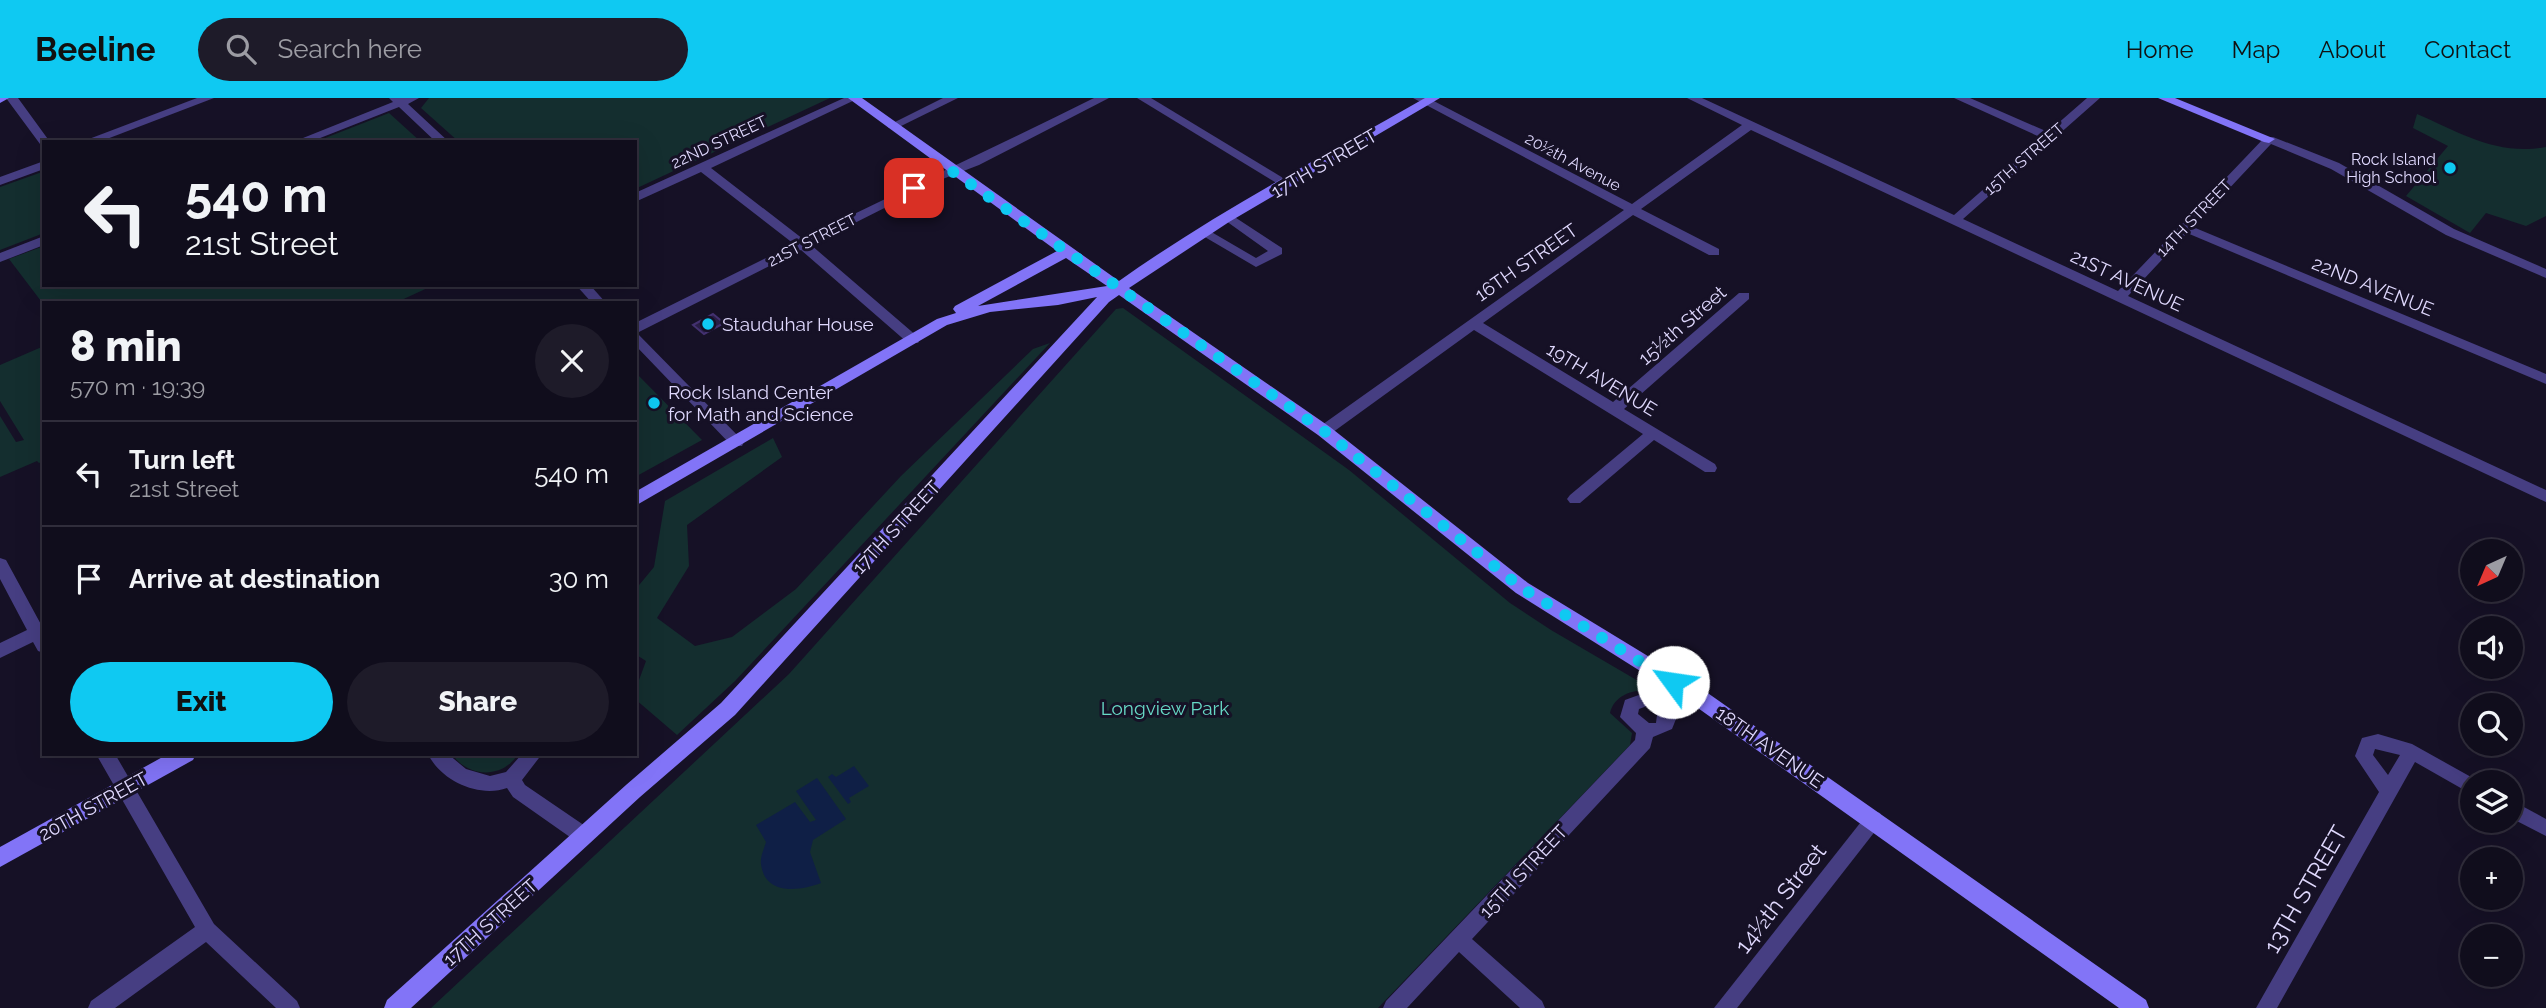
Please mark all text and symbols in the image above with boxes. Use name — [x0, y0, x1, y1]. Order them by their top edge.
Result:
search box — [198, 18, 688, 81]
text: Beeline — [35, 30, 156, 69]
icon: search — [222, 30, 260, 68]
text: Search here — [278, 34, 422, 64]
text: Home — [2126, 35, 2194, 64]
text: Map — [2232, 35, 2280, 64]
text: About — [2318, 35, 2386, 64]
text: Contact — [2424, 35, 2511, 64]
street label: 22ND STREET — [668, 111, 770, 173]
street label: 15TH STREET — [1980, 119, 2068, 199]
street label: 17TH STREET — [1267, 124, 1381, 202]
street label: 20½th Avenue — [1522, 129, 1624, 195]
place label: Rock Island High School — [2346, 150, 2437, 187]
pin — [884, 158, 944, 218]
marker: Rock Island High School — [2442, 160, 2458, 176]
text: 540 m — [185, 166, 328, 223]
icon: left — [70, 168, 161, 259]
icon: arrive — [895, 169, 933, 207]
street label: 14TH STREET — [2153, 175, 2236, 260]
street label: 21ST STREET — [764, 209, 860, 271]
street label: 16TH STREET — [1470, 218, 1582, 305]
text: 21st Street — [185, 225, 338, 262]
street label: 21ST AVENUE — [2067, 244, 2187, 316]
street label: 22ND AVENUE — [2309, 252, 2437, 320]
street label: 15½th Street — [1634, 281, 1731, 369]
place label: Stauduhar House — [722, 313, 874, 335]
marker: Stauduhar House — [700, 316, 716, 332]
text: 8 min — [70, 322, 182, 371]
button: close — [535, 324, 609, 398]
street label: 19TH AVENUE — [1543, 338, 1661, 420]
text: 570 m · 19:39 — [70, 373, 205, 400]
place label: Rock Island Center for Math and Science — [668, 381, 853, 425]
marker: Rock Island Center for Math and Science — [646, 395, 662, 411]
text: Turn left — [129, 445, 235, 475]
icon: left — [70, 455, 108, 493]
text: 540 m — [534, 459, 609, 489]
text: 21st Street — [129, 475, 239, 502]
street label: 17TH STREET — [847, 476, 945, 578]
north arrow — [2460, 539, 2524, 602]
map controls — [2460, 539, 2523, 987]
icon: arrive — [70, 560, 108, 598]
text: Arrive at destination — [129, 564, 380, 594]
text: 30 m — [549, 564, 609, 594]
button: sound — [2460, 616, 2523, 679]
position arrow — [1636, 645, 1710, 719]
button: Exit — [70, 662, 333, 742]
button: Share — [347, 662, 609, 742]
button: search — [2460, 693, 2523, 756]
park label: Longview Park — [1101, 697, 1229, 719]
street label: 18TH AVENUE — [1712, 702, 1828, 792]
street label: 20TH STREET — [35, 767, 152, 845]
button: layers — [2460, 770, 2523, 833]
street label: 15TH STREET — [1475, 820, 1572, 922]
street label: 13TH STREET — [2258, 821, 2352, 957]
street label: 14½th Street — [1729, 838, 1831, 958]
button: + — [2460, 847, 2523, 910]
street label: 17TH STREET — [439, 874, 542, 970]
button: − — [2460, 924, 2523, 987]

